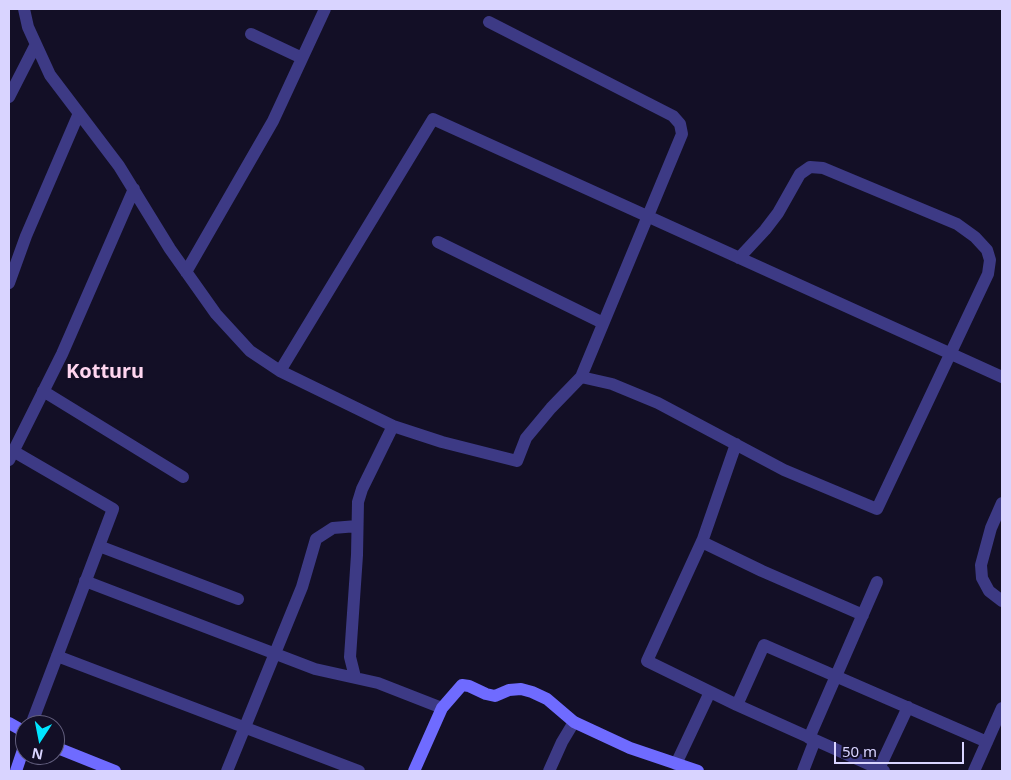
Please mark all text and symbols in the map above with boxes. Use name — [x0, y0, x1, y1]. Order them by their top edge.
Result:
district label: Kotturu — [66, 360, 144, 384]
north arrow — [15, 715, 65, 765]
scale bar — [836, 732, 966, 764]
text: 50 m — [842, 741, 877, 761]
text: N — [30, 744, 45, 765]

